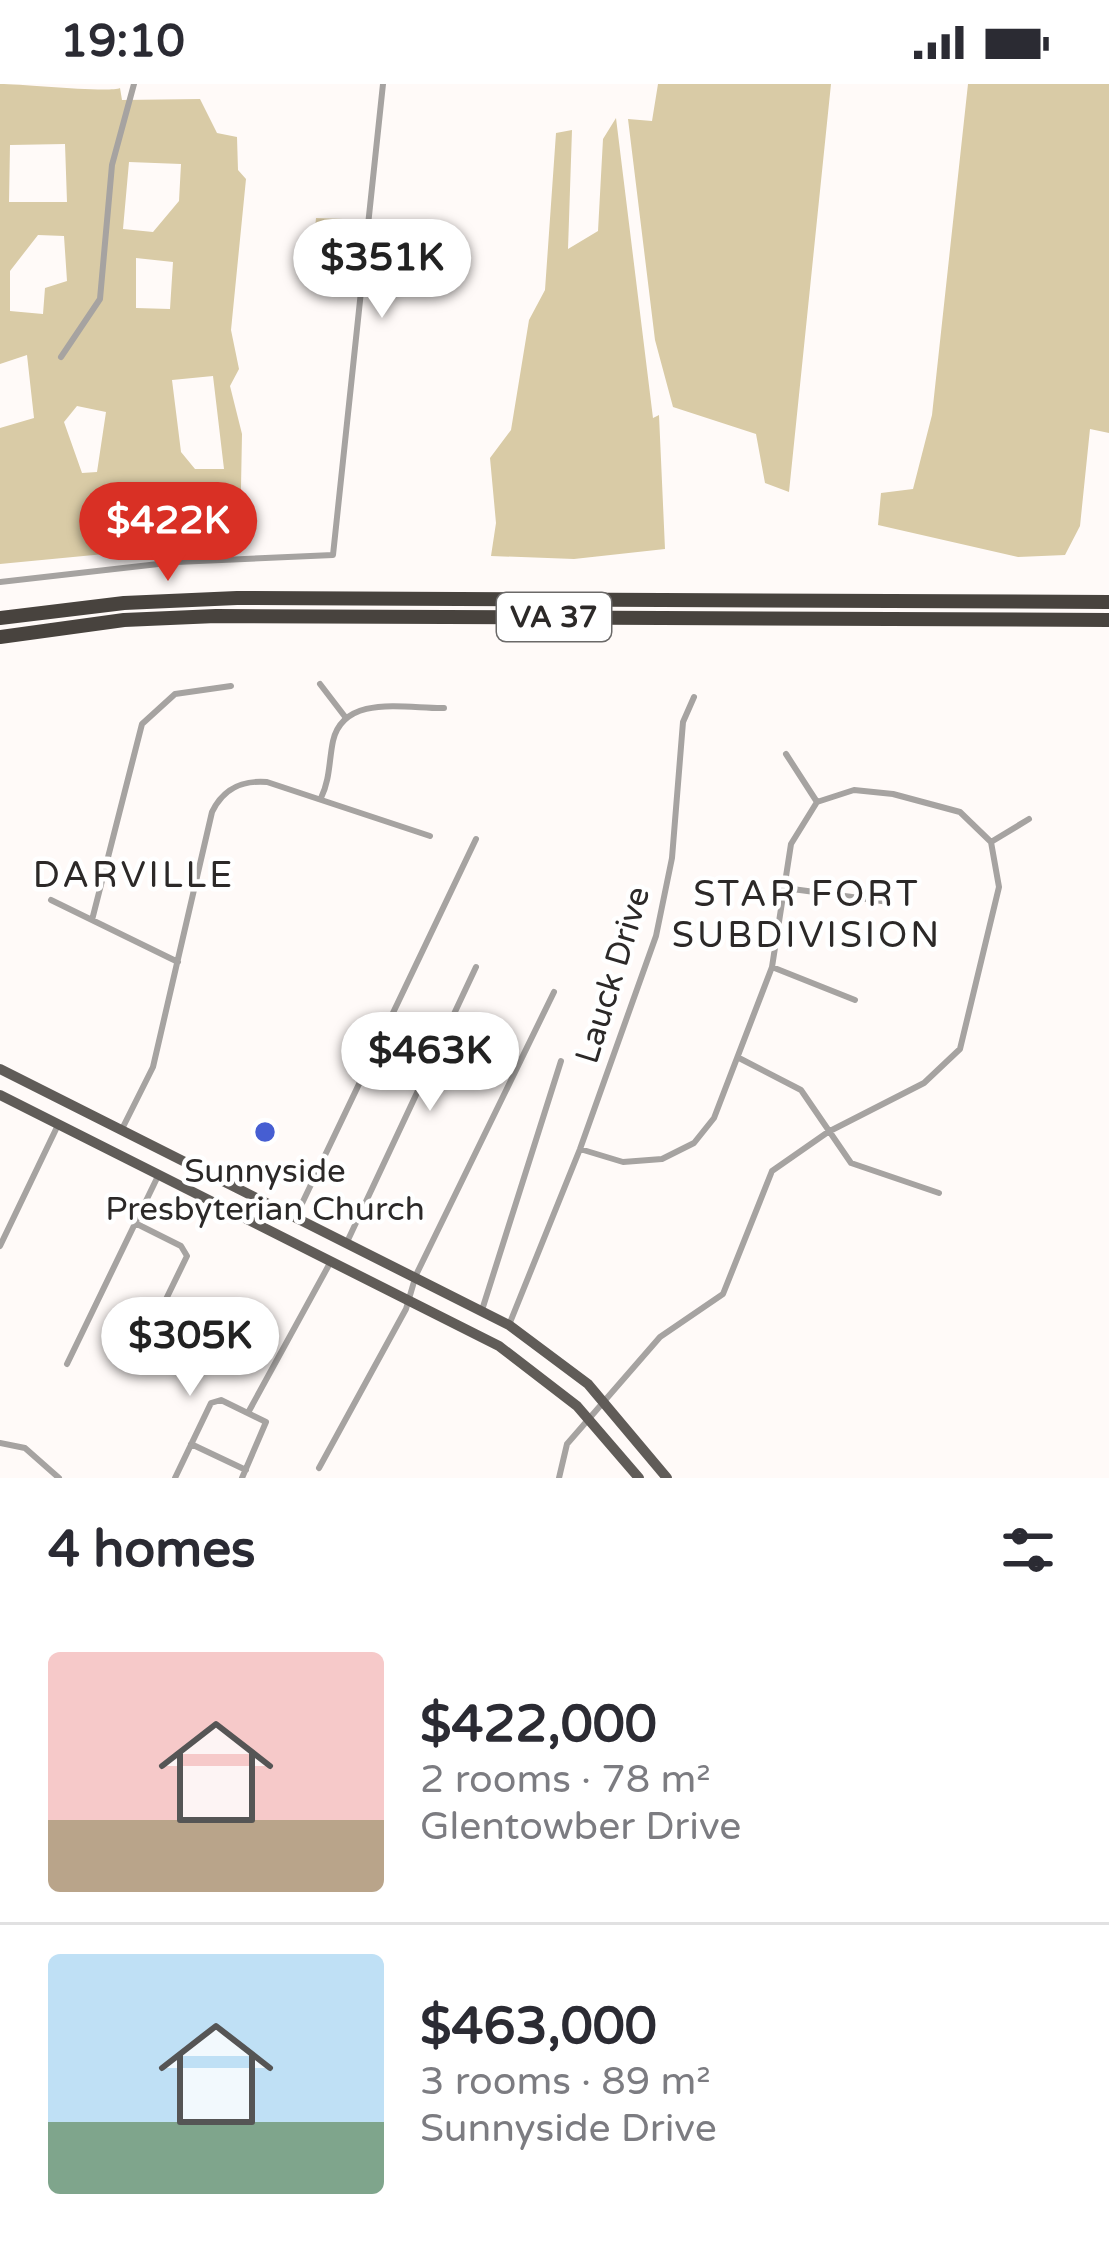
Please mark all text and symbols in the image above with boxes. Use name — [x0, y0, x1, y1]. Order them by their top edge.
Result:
text: 19:10 — [60, 15, 185, 69]
pin: $351K — [298, 219, 466, 321]
text: $351K — [320, 234, 444, 281]
pin: $422K — [84, 482, 252, 584]
text: $422K — [106, 497, 230, 544]
road number: VA 37 — [497, 593, 611, 641]
district label: DARVILLE — [33, 854, 235, 897]
district label: STAR FORT SUBDIVISION — [672, 873, 942, 957]
street label: Lauck Drive — [568, 882, 658, 1068]
pin: $463K — [346, 1012, 514, 1114]
text: $463K — [368, 1027, 492, 1074]
marker: Sunnyside Presbyterian Church — [252, 1119, 278, 1145]
place label: Sunnyside Presbyterian Church — [105, 1152, 425, 1229]
pin: $305K — [106, 1297, 274, 1399]
text: $305K — [128, 1312, 252, 1359]
icon: filters — [995, 1517, 1061, 1583]
text: 4 homes — [48, 1519, 256, 1581]
text: $422,000 — [420, 1694, 657, 1756]
icon: home — [144, 1700, 288, 1844]
text: 2 rooms · 78 m² — [420, 1756, 711, 1803]
text: Glentowber Drive — [420, 1803, 741, 1850]
text: $463,000 — [420, 1996, 657, 2058]
icon: home — [144, 2002, 288, 2146]
text: 3 rooms · 89 m² — [420, 2058, 711, 2105]
text: Sunnyside Drive — [420, 2105, 717, 2152]

